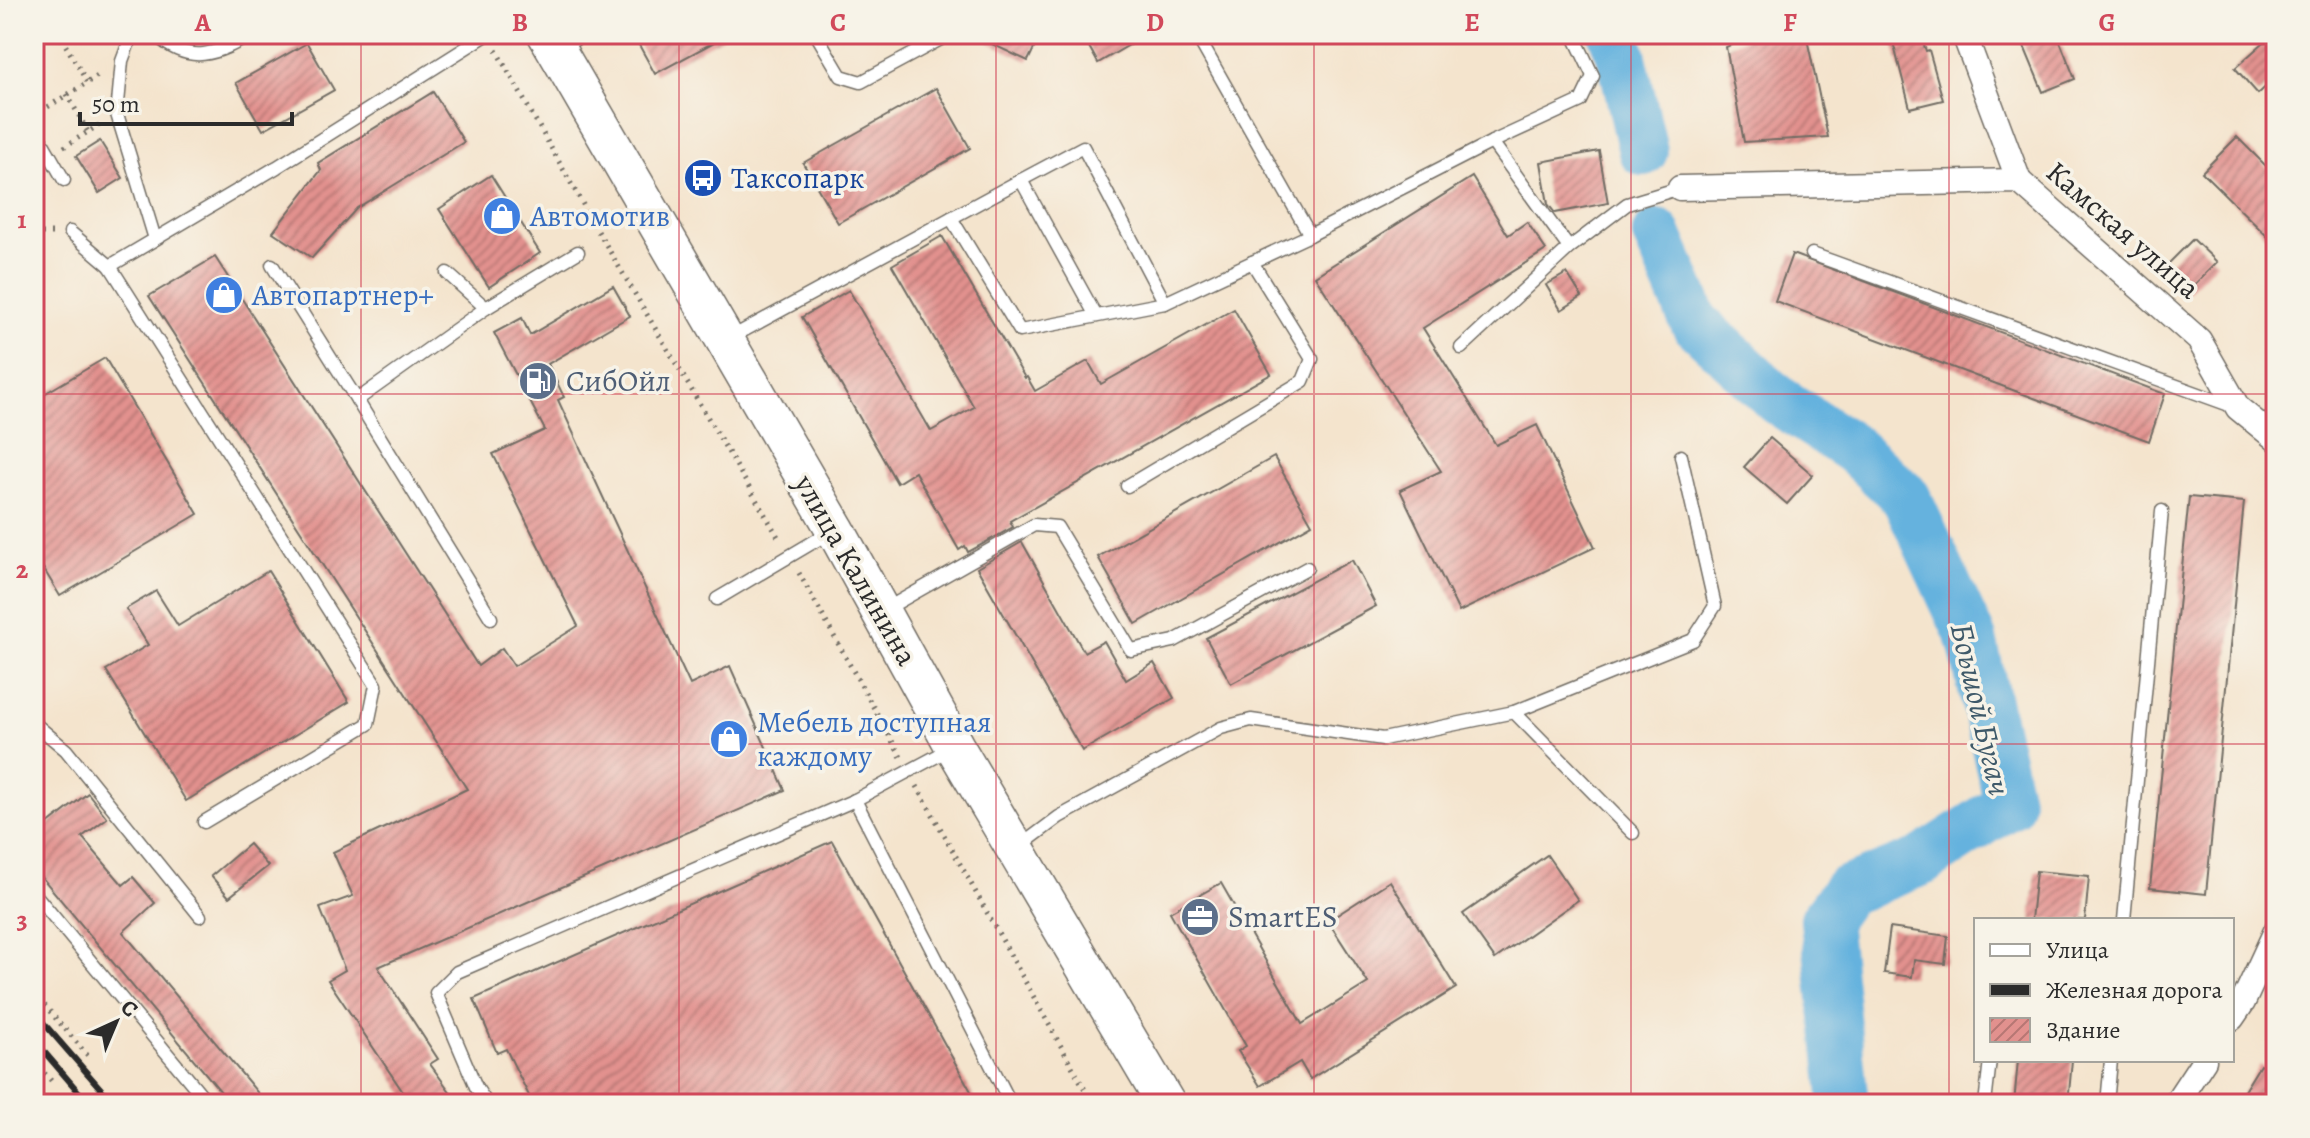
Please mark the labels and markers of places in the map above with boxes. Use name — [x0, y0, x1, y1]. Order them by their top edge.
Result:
bus stop icon: Таксопарк — [682, 157, 724, 199]
place label: Таксопарк — [731, 158, 865, 198]
shop icon: Автомотив — [481, 195, 523, 237]
place label: Автомотив — [529, 196, 670, 236]
shop icon: Автопартнер+ — [203, 274, 245, 316]
place label: Автопартнер+ — [251, 275, 434, 315]
fuel station icon: СибОйл — [517, 360, 559, 402]
place label: СибОйл — [566, 361, 671, 401]
place label: Мебель доступная каждому — [757, 702, 992, 776]
shop icon: Мебель доступная каждому — [708, 718, 750, 760]
office icon: SmartES — [1179, 896, 1221, 938]
place label: SmartES — [1228, 897, 1338, 937]

